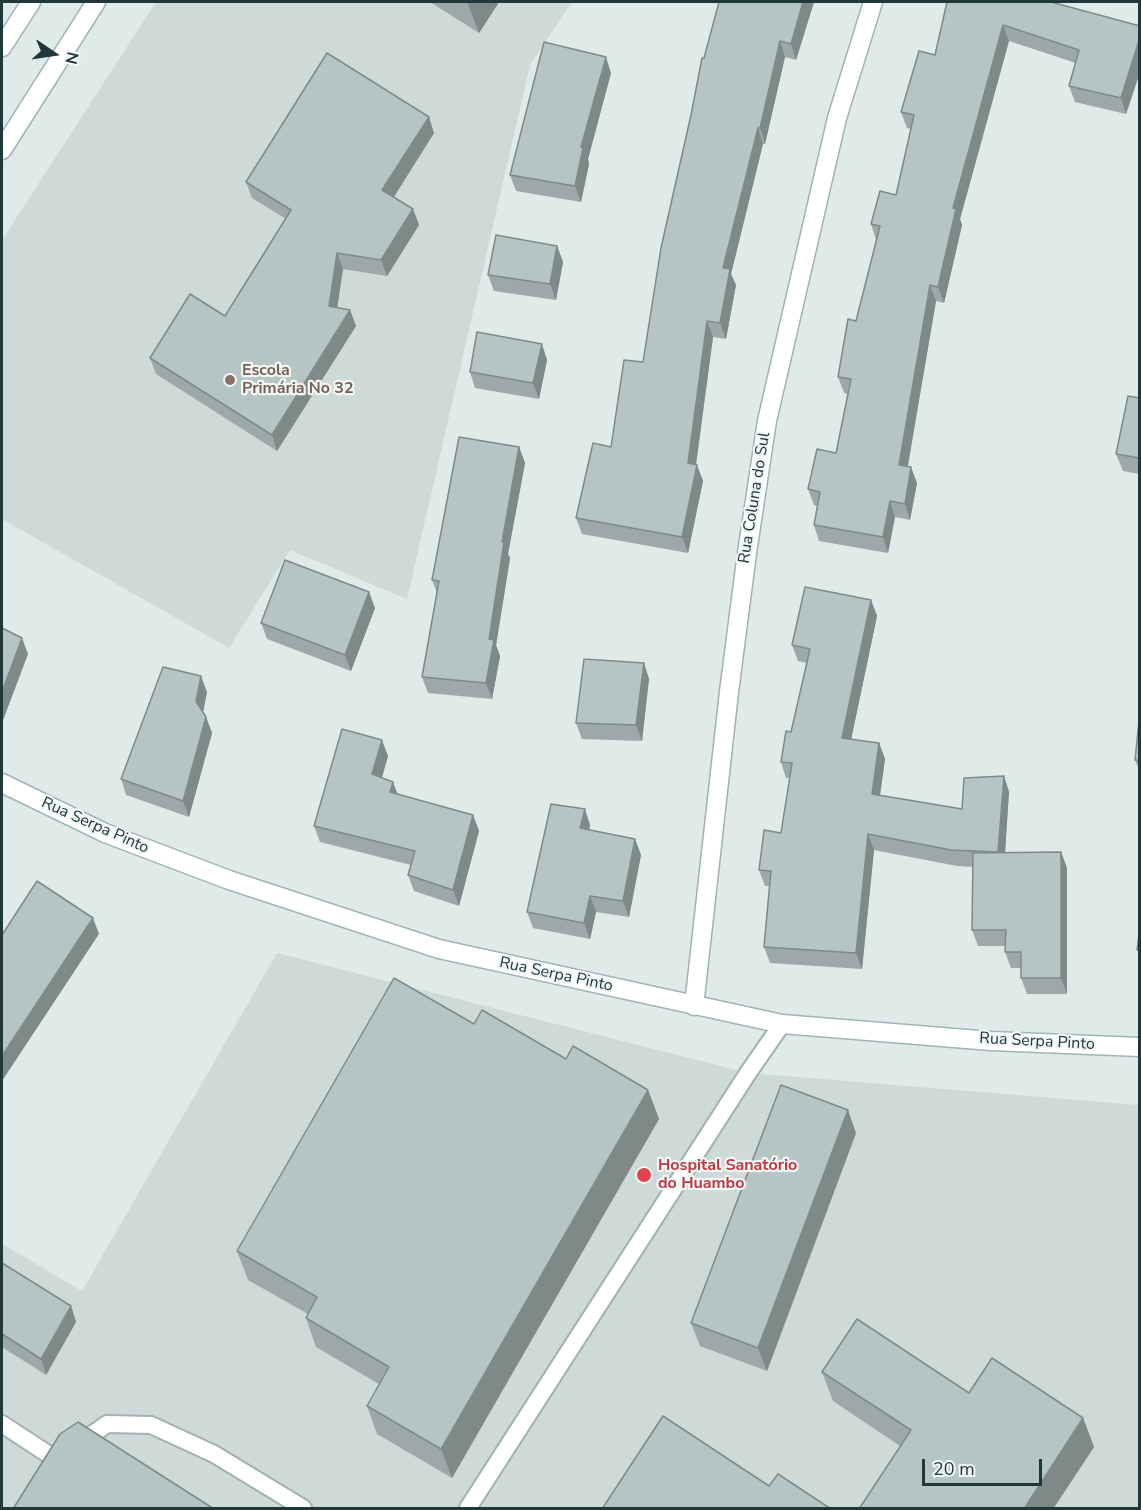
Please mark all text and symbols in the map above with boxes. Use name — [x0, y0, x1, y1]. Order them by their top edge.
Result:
north arrow — [24, 24, 84, 84]
text: N — [59, 50, 84, 66]
place label: Escola Primária No 32 — [242, 361, 354, 399]
marker: Escola Primária No 32 — [223, 373, 237, 387]
street label: Rua Coluna do Sul — [735, 431, 775, 565]
street label: Rua Serpa Pinto — [38, 794, 152, 858]
street label: Rua Serpa Pinto — [497, 954, 615, 996]
street label: Rua Serpa Pinto — [979, 1029, 1095, 1055]
place label: Hospital Sanatório do Huambo — [658, 1156, 797, 1194]
marker: Hospital Sanatório do Huambo — [635, 1166, 653, 1184]
scale bar — [925, 1447, 1045, 1485]
text: 20 m — [933, 1457, 975, 1481]

